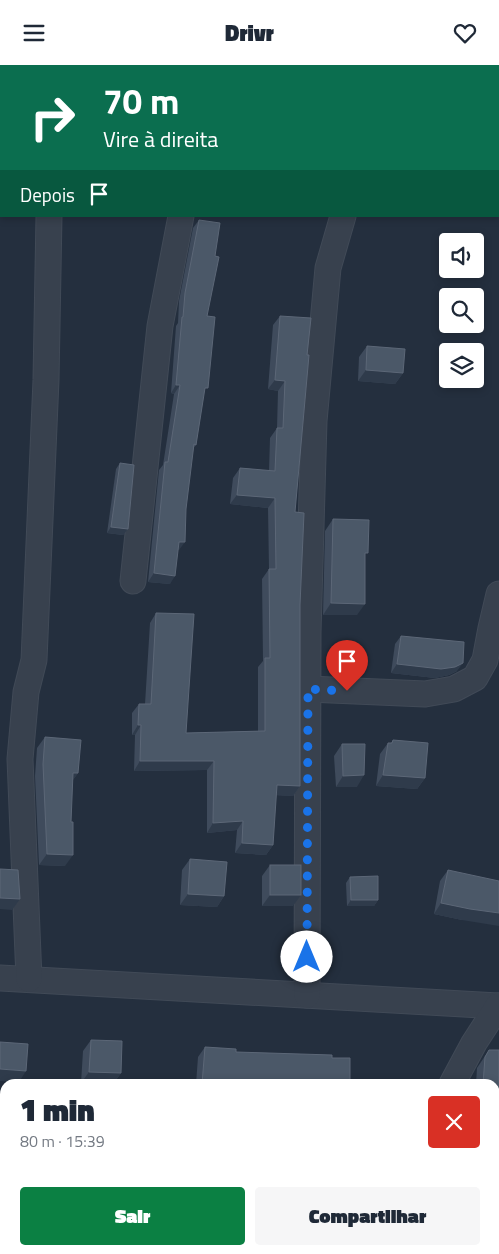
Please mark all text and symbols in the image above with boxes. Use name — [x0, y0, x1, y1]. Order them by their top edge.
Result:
text: Drivr — [225, 16, 274, 50]
icon: menu — [20, 19, 48, 47]
icon: heart — [451, 19, 479, 47]
text: 70 m — [103, 74, 179, 128]
icon: right — [20, 85, 85, 150]
text: Vire à direita — [103, 122, 218, 156]
text: Depois — [20, 180, 75, 209]
icon: arrive — [85, 180, 113, 208]
map controls — [439, 233, 484, 388]
button: sound — [439, 233, 484, 278]
button: search — [439, 288, 484, 333]
button: layers — [439, 343, 484, 388]
pin — [326, 640, 368, 691]
icon: arrive — [333, 647, 361, 675]
position arrow — [280, 930, 332, 982]
text: 1 min — [20, 1087, 95, 1133]
button: close — [428, 1096, 480, 1148]
text: 80 m · 15:39 — [20, 1129, 105, 1153]
button: Sair — [20, 1187, 245, 1245]
button: Compartilhar — [255, 1187, 480, 1245]

